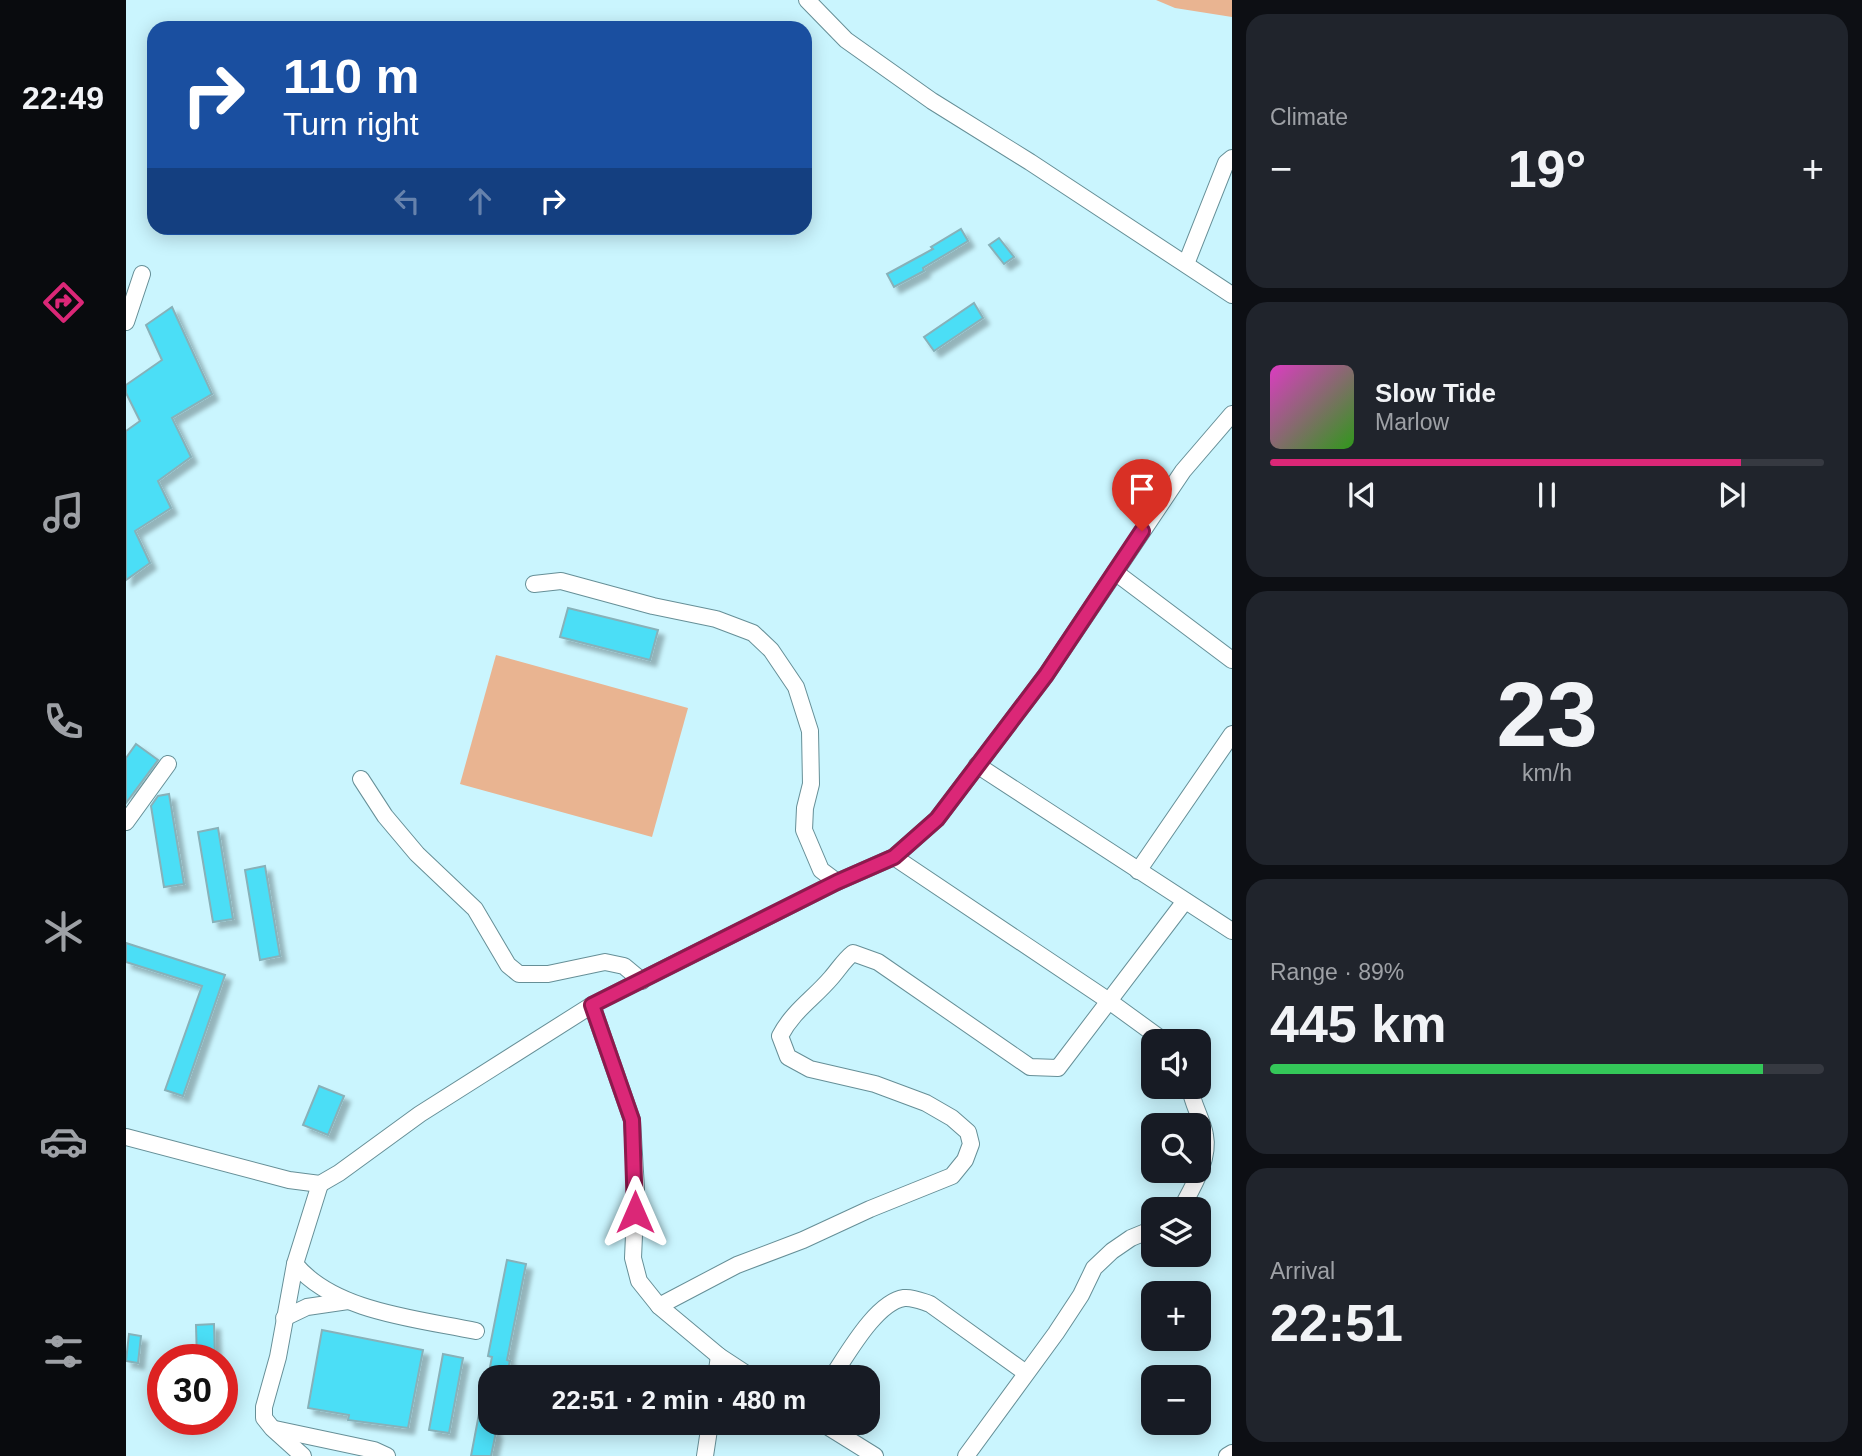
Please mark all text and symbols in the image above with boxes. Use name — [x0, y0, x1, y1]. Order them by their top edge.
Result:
icon: right — [168, 49, 259, 140]
text: 110 m — [283, 49, 419, 103]
text: 22:49 — [22, 80, 104, 116]
text: Climate — [1270, 104, 1348, 130]
text: Turn right — [283, 106, 419, 142]
text: 19° — [1508, 140, 1586, 198]
text: − — [1270, 148, 1292, 190]
text: + — [1802, 148, 1824, 190]
icon: left — [388, 182, 426, 220]
icon: ahead — [461, 182, 499, 220]
icon: right — [534, 182, 572, 220]
icon: directions — [39, 278, 88, 327]
text: Slow Tide — [1375, 378, 1496, 408]
text: Marlow — [1375, 409, 1449, 435]
pin — [1112, 459, 1172, 531]
icon: arrive — [1123, 470, 1161, 508]
icon: previous — [1343, 476, 1381, 514]
icon: pause — [1528, 476, 1566, 514]
icon: next — [1713, 476, 1751, 514]
icon: music — [39, 488, 88, 537]
text: 23 — [1496, 664, 1598, 765]
icon: phone — [39, 697, 88, 746]
text: km/h — [1522, 760, 1572, 786]
icon: climate — [39, 907, 88, 956]
text: Range · 89% — [1270, 959, 1404, 985]
text: 445 km — [1270, 995, 1446, 1053]
map controls — [1141, 1029, 1211, 1435]
button: sound — [1141, 1029, 1211, 1099]
button: search — [1141, 1113, 1211, 1183]
icon: car — [39, 1117, 88, 1166]
position arrow — [598, 1175, 672, 1249]
button: layers — [1141, 1197, 1211, 1267]
text: Arrival — [1270, 1258, 1335, 1284]
button: + — [1141, 1281, 1211, 1351]
text: 22:51 — [1270, 1294, 1403, 1352]
icon: filters — [39, 1327, 88, 1376]
speed limit sign: 30 — [147, 1344, 238, 1435]
button: − — [1141, 1365, 1211, 1435]
text: 22:51 · 2 min · 480 m — [552, 1385, 806, 1415]

